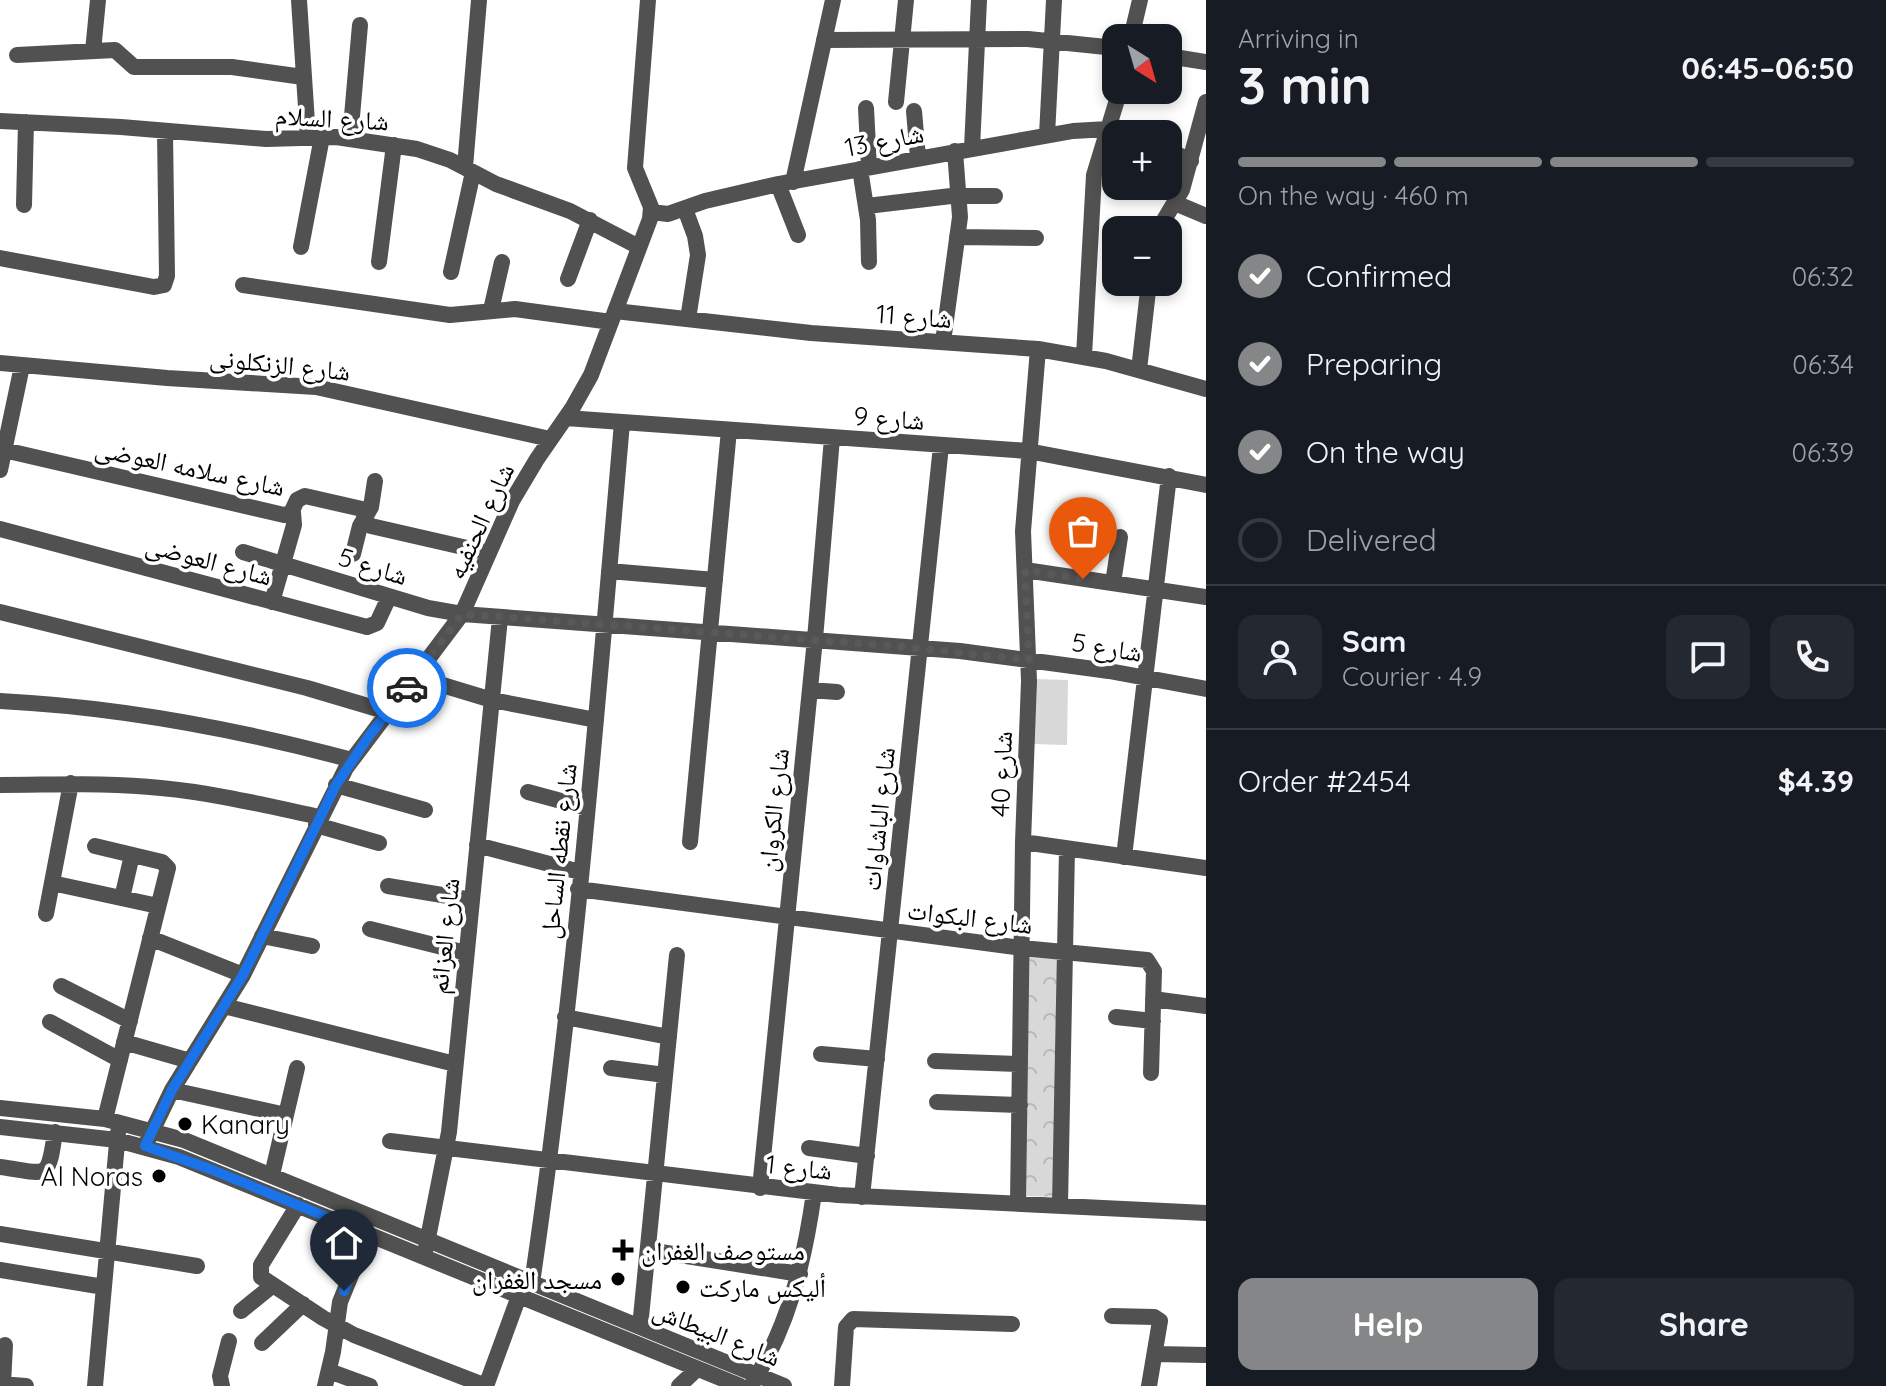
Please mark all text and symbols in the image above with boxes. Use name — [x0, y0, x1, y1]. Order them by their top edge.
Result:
text: Arriving in — [1238, 22, 1359, 55]
north arrow — [1102, 24, 1182, 104]
map controls — [1102, 24, 1182, 296]
text: 06:45–06:50 — [1682, 49, 1854, 87]
text: 3 min — [1238, 52, 1372, 117]
street label: شارع السلام — [274, 99, 390, 139]
street label: شارع 13 — [842, 116, 926, 164]
button: + — [1102, 120, 1182, 200]
text: On the way · 460 m — [1238, 179, 1469, 212]
button: − — [1102, 216, 1182, 296]
icon: check — [1238, 254, 1282, 298]
text: Confirmed — [1306, 257, 1452, 295]
text: 06:32 — [1792, 260, 1854, 293]
street label: شارع 11 — [875, 297, 953, 335]
street label: شارع الزنكلونى — [208, 340, 352, 388]
icon: check — [1238, 342, 1282, 386]
text: Preparing — [1306, 345, 1442, 383]
text: 06:34 — [1792, 348, 1854, 381]
street label: شارع 9 — [852, 399, 926, 437]
icon: check — [1238, 430, 1282, 474]
street label: شارع سلامه العوضى — [92, 431, 288, 503]
text: On the way — [1306, 433, 1465, 471]
text: 06:39 — [1792, 436, 1854, 469]
street label: شارع الحنفيه — [439, 458, 521, 584]
pin — [1049, 497, 1117, 579]
icon: bag — [1061, 509, 1105, 553]
text: Delivered — [1306, 521, 1437, 559]
street label: شارع العوضى — [142, 527, 276, 593]
street label: شارع 5 — [334, 540, 412, 592]
button: person — [1238, 615, 1322, 699]
button: chat — [1666, 615, 1750, 699]
button: phone — [1770, 615, 1854, 699]
text: Sam — [1342, 622, 1406, 660]
street label: شارع 5 — [1070, 625, 1144, 669]
courier — [367, 648, 447, 728]
text: Courier · 4.9 — [1342, 660, 1482, 693]
icon: car — [385, 666, 429, 710]
street label: شارع 40 — [983, 731, 1019, 817]
street label: شارع الباشاوات — [854, 745, 902, 893]
street label: شارع الكروان — [750, 746, 796, 874]
street label: شارع نقطه الساحل — [532, 762, 584, 940]
text: Order #2454 — [1238, 762, 1411, 800]
text: $4.39 — [1778, 762, 1854, 800]
street label: شارع العزائم — [421, 876, 467, 996]
street label: شارع البكوات — [905, 893, 1035, 941]
place label: Kanary — [201, 1108, 290, 1141]
marker: Kanary — [176, 1115, 194, 1133]
street label: شارع 1 — [764, 1147, 834, 1187]
place label: Al Noras — [41, 1160, 143, 1193]
marker: Al Noras — [150, 1167, 168, 1185]
pin — [310, 1209, 378, 1291]
icon: home — [322, 1221, 366, 1265]
place label: مستوصف الغفران — [641, 1234, 805, 1267]
marker: مستوصف الغفران — [612, 1239, 634, 1261]
place label: مسجد الغفران — [472, 1263, 602, 1296]
marker: مسجد الغفران — [609, 1270, 627, 1288]
place label: أليكس ماركت — [699, 1271, 826, 1304]
marker: أليكس ماركت — [674, 1278, 692, 1296]
button: Help — [1238, 1278, 1538, 1370]
button: Share — [1554, 1278, 1854, 1370]
street label: شارع البيطاش — [648, 1293, 786, 1373]

